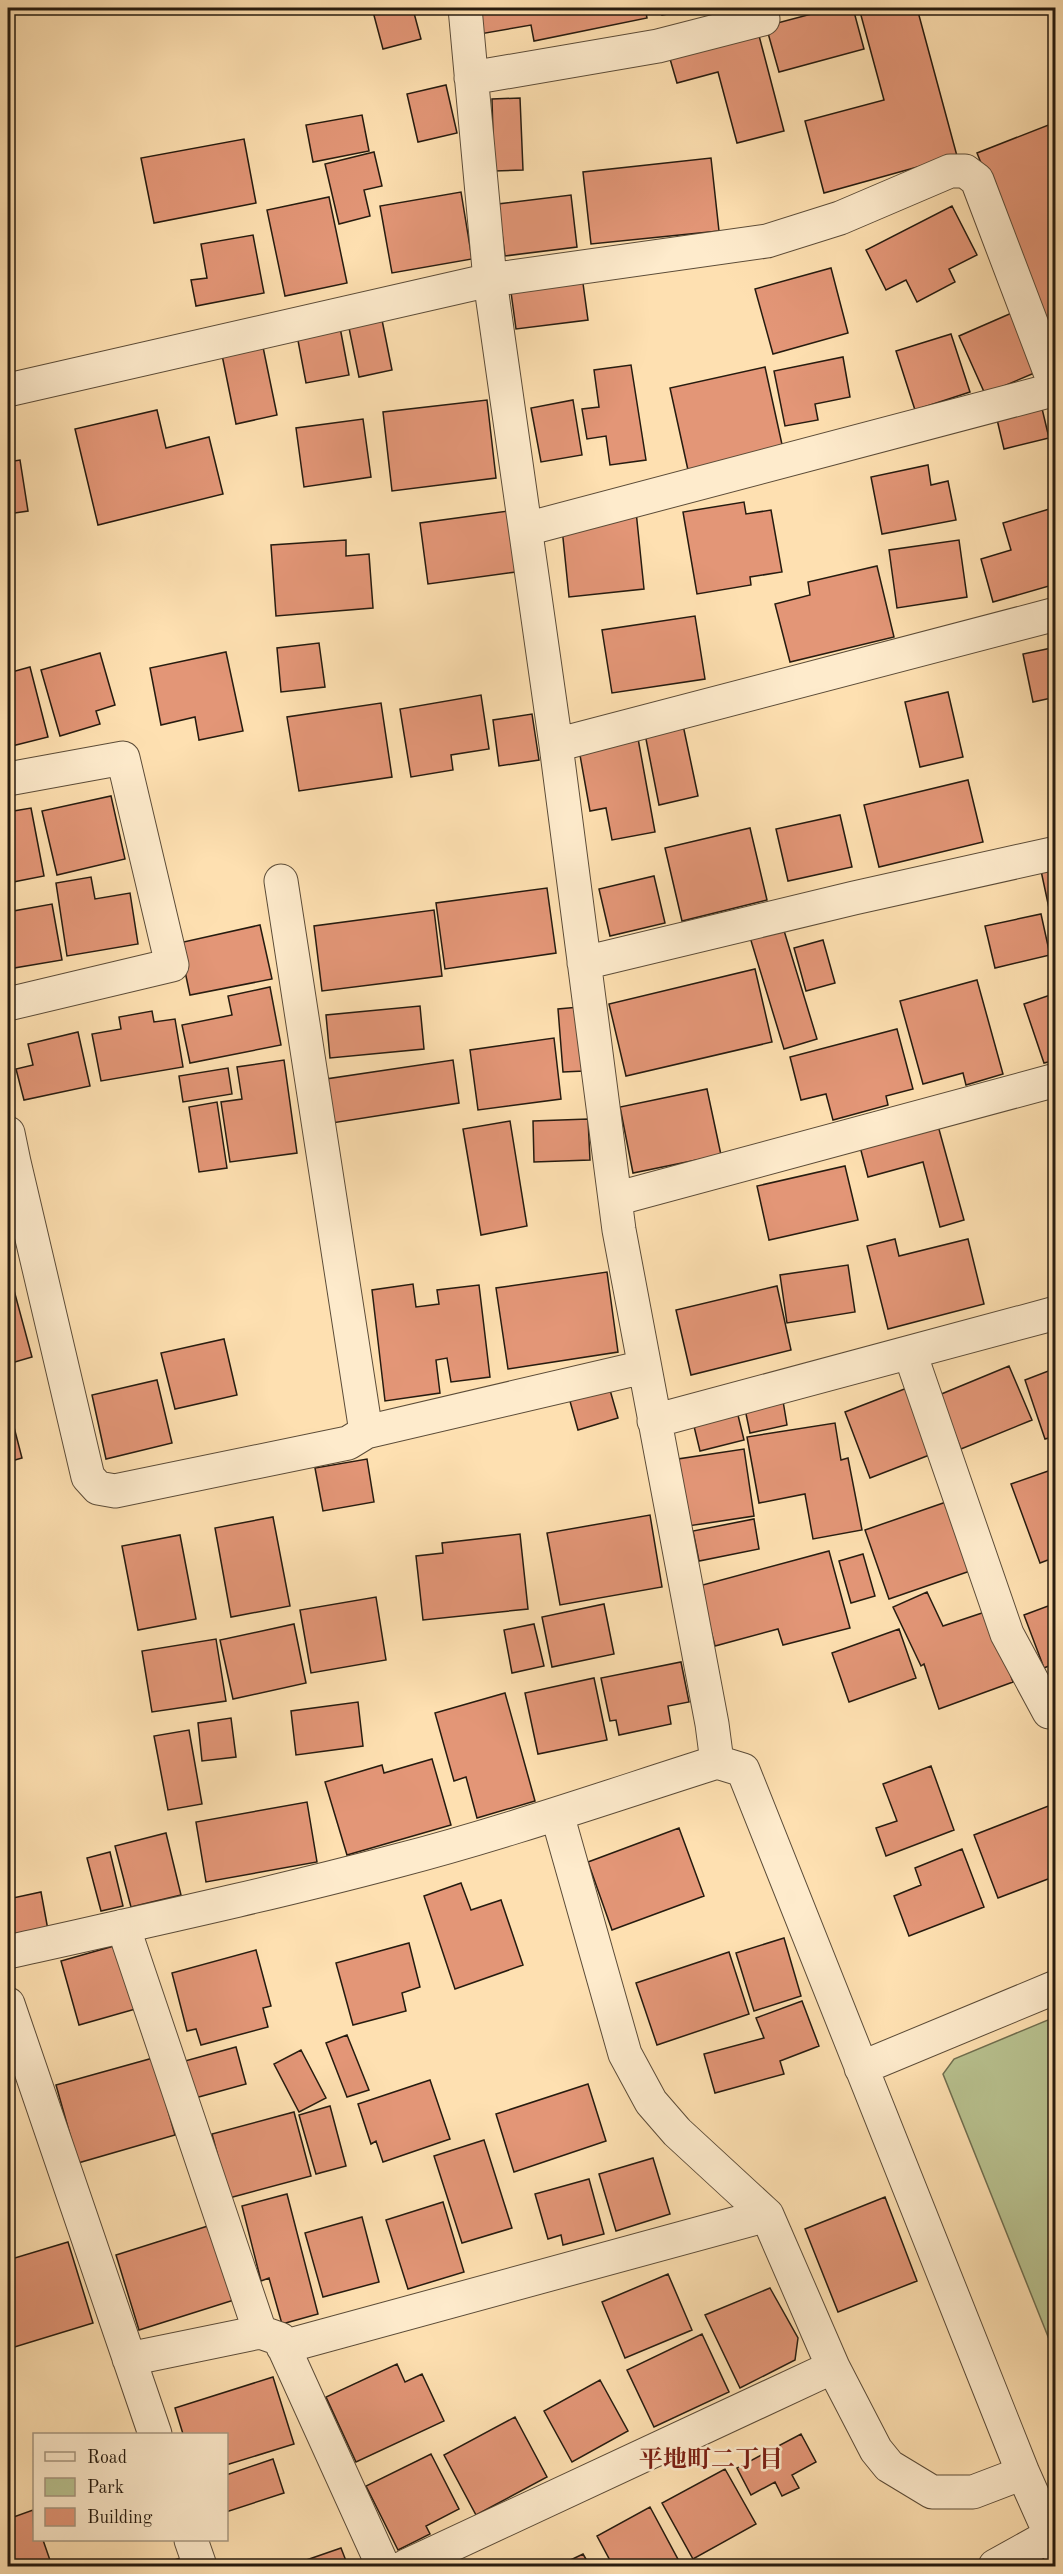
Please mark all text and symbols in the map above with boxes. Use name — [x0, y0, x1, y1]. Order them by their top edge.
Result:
legend — [33, 2433, 228, 2541]
district label: 平地町二丁目 — [639, 2446, 783, 2473]
text: Road — [87, 2449, 127, 2467]
text: Park — [87, 2479, 124, 2497]
text: Building — [87, 2509, 153, 2527]

